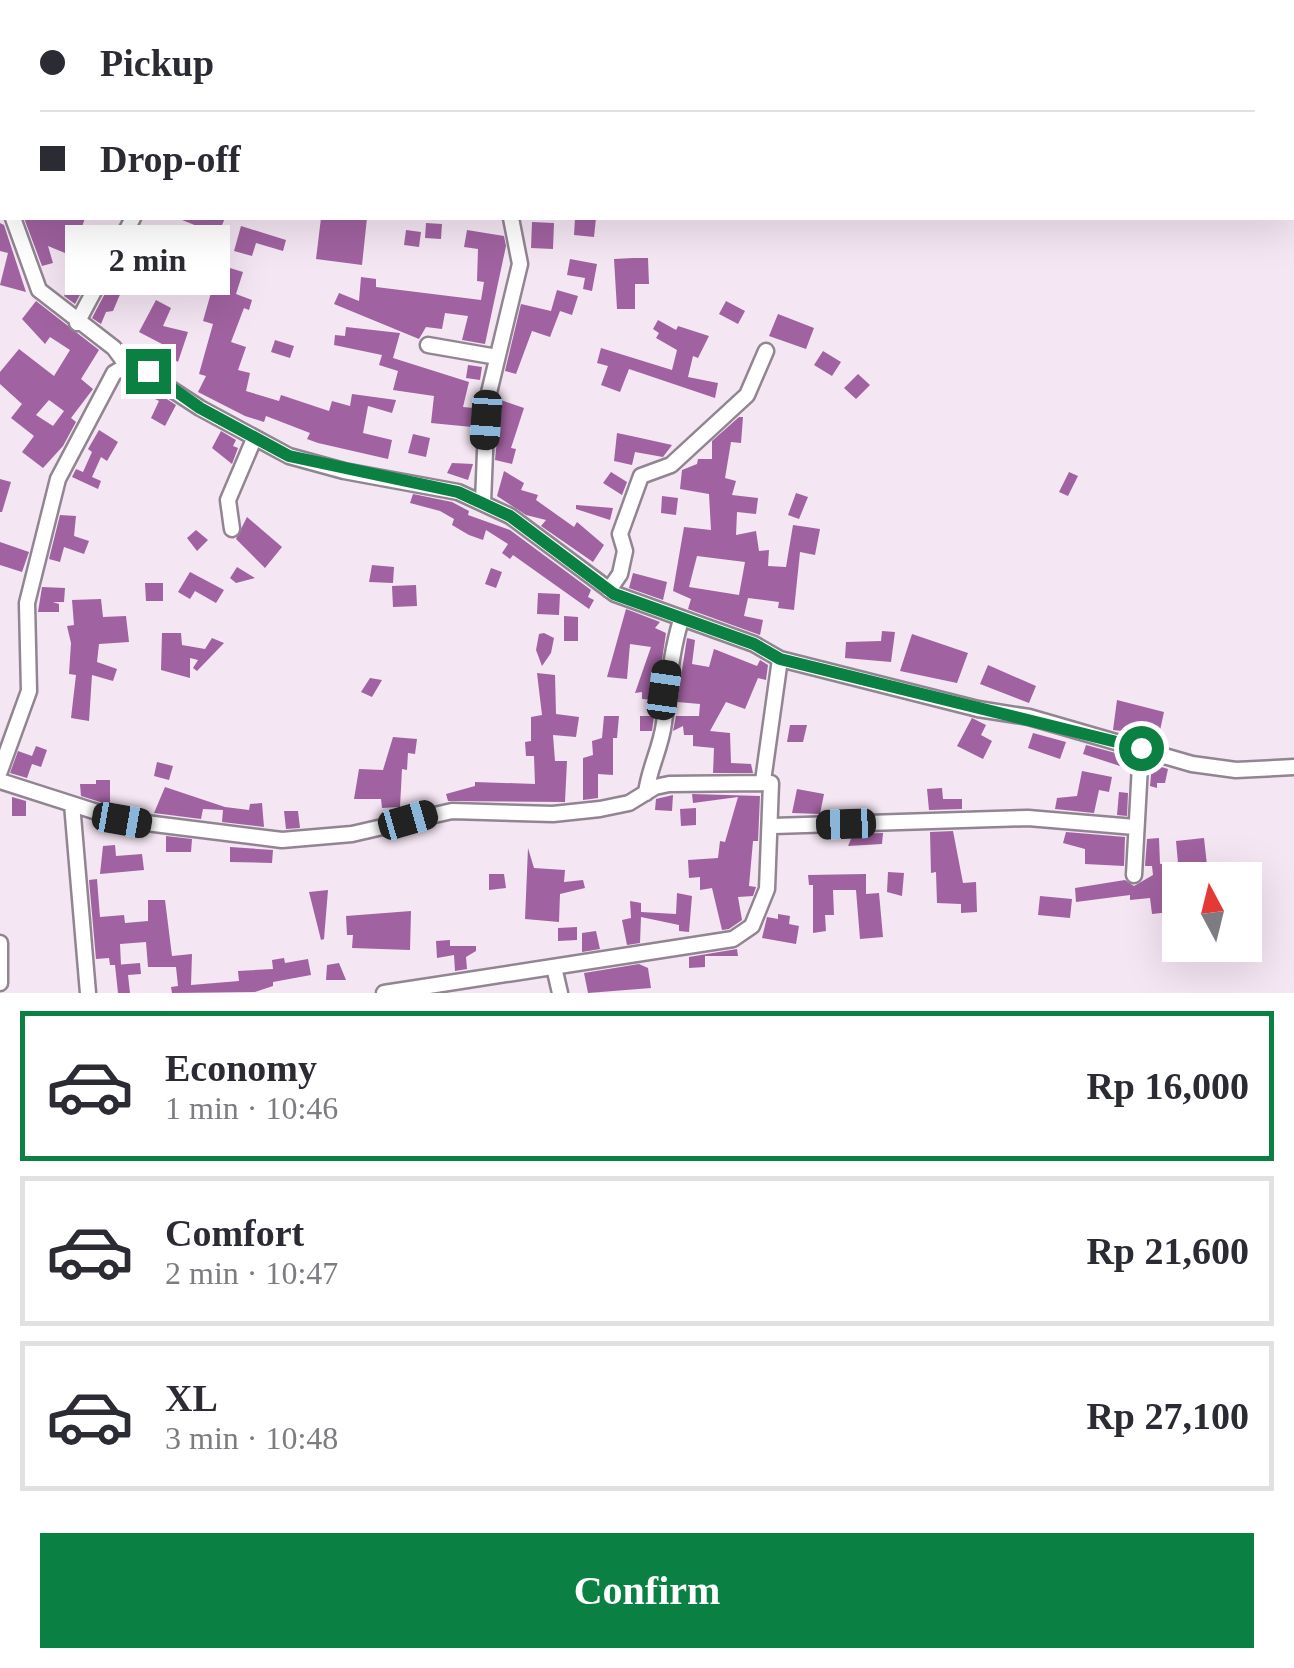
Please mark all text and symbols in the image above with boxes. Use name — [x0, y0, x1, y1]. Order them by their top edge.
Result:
text: Pickup — [100, 42, 214, 84]
text: Drop-off — [100, 138, 241, 180]
callout: 2 min — [66, 226, 230, 296]
text: 2 min — [109, 242, 186, 278]
route end — [126, 349, 171, 394]
car — [469, 389, 503, 451]
car — [645, 658, 683, 722]
route start — [1119, 726, 1164, 771]
car — [375, 797, 441, 843]
car — [90, 800, 154, 840]
car — [815, 808, 877, 840]
north arrow — [1162, 862, 1262, 962]
map controls — [1162, 862, 1262, 962]
icon: car — [45, 1041, 135, 1131]
text: Economy — [165, 1047, 317, 1089]
text: Rp 16,000 — [1086, 1065, 1249, 1107]
text: 1 min · 10:46 — [165, 1090, 338, 1126]
icon: car — [45, 1206, 135, 1296]
text: Comfort — [165, 1212, 304, 1254]
text: Rp 21,600 — [1086, 1230, 1249, 1272]
text: 2 min · 10:47 — [165, 1255, 338, 1291]
icon: car — [45, 1371, 135, 1461]
text: XL — [165, 1377, 218, 1419]
text: Rp 27,100 — [1086, 1395, 1249, 1437]
text: 3 min · 10:48 — [165, 1420, 338, 1456]
button: Confirm — [40, 1533, 1254, 1648]

